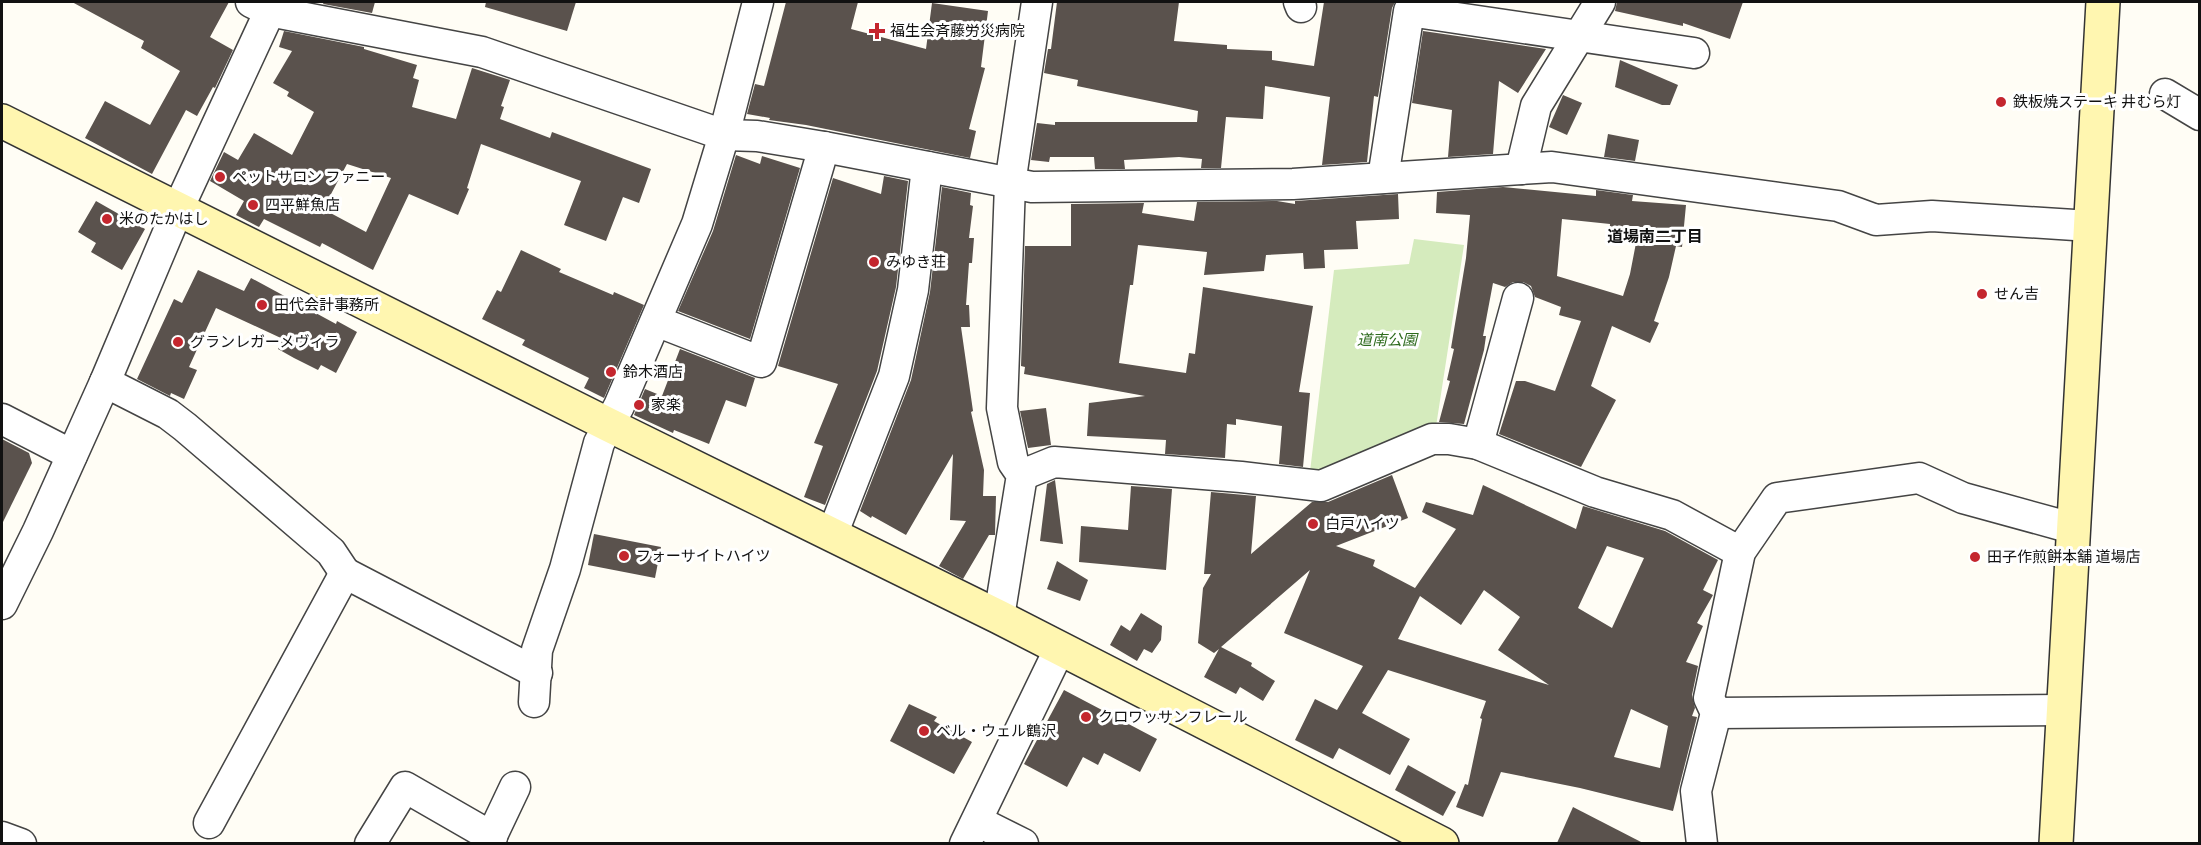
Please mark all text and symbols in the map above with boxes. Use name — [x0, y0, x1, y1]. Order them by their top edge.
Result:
place label: 福生会斉藤労災病院 — [890, 21, 1025, 40]
marker: 福生会斉藤労災病院 — [868, 22, 886, 40]
place label: 鉄板焼ステーキ 井むら灯 — [2013, 92, 2181, 111]
marker: 鉄板焼ステーキ 井むら灯 — [1994, 95, 2008, 109]
place label: ペットサロン ファニー — [232, 167, 385, 186]
marker: ペットサロン ファニー — [213, 170, 227, 184]
place label: 四平鮮魚店 — [265, 195, 340, 214]
marker: 四平鮮魚店 — [246, 198, 260, 212]
place label: 米のたかはし — [119, 209, 208, 228]
marker: 米のたかはし — [100, 212, 114, 226]
district label: 道場南二丁目 — [1607, 226, 1703, 246]
place label: みゆき荘 — [886, 252, 946, 271]
marker: みゆき荘 — [867, 255, 881, 269]
place label: せん吉 — [1994, 284, 2039, 303]
marker: せん吉 — [1975, 287, 1989, 301]
place label: 田代会計事務所 — [274, 295, 379, 314]
marker: 田代会計事務所 — [255, 298, 269, 312]
park label: 道南公園 — [1357, 330, 1419, 349]
place label: グランレガーメヴィラ — [190, 332, 339, 351]
marker: グランレガーメヴィラ — [171, 335, 185, 349]
place label: 鈴木酒店 — [623, 362, 683, 381]
marker: 鈴木酒店 — [604, 365, 618, 379]
place label: 家楽 — [651, 395, 681, 414]
marker: 家楽 — [632, 398, 646, 412]
place label: 白戸ハイツ — [1325, 514, 1400, 533]
marker: 白戸ハイツ — [1306, 517, 1320, 531]
place label: フォーサイトハイツ — [636, 546, 770, 565]
place label: 田子作煎餅本舗 道場店 — [1987, 547, 2140, 566]
marker: フォーサイトハイツ — [617, 549, 631, 563]
marker: 田子作煎餅本舗 道場店 — [1968, 550, 1982, 564]
place label: クロワッサンフレール — [1098, 707, 1248, 726]
marker: クロワッサンフレール — [1079, 710, 1093, 724]
place label: ベル・ウェル鶴沢 — [936, 721, 1056, 740]
marker: ベル・ウェル鶴沢 — [917, 724, 931, 738]

